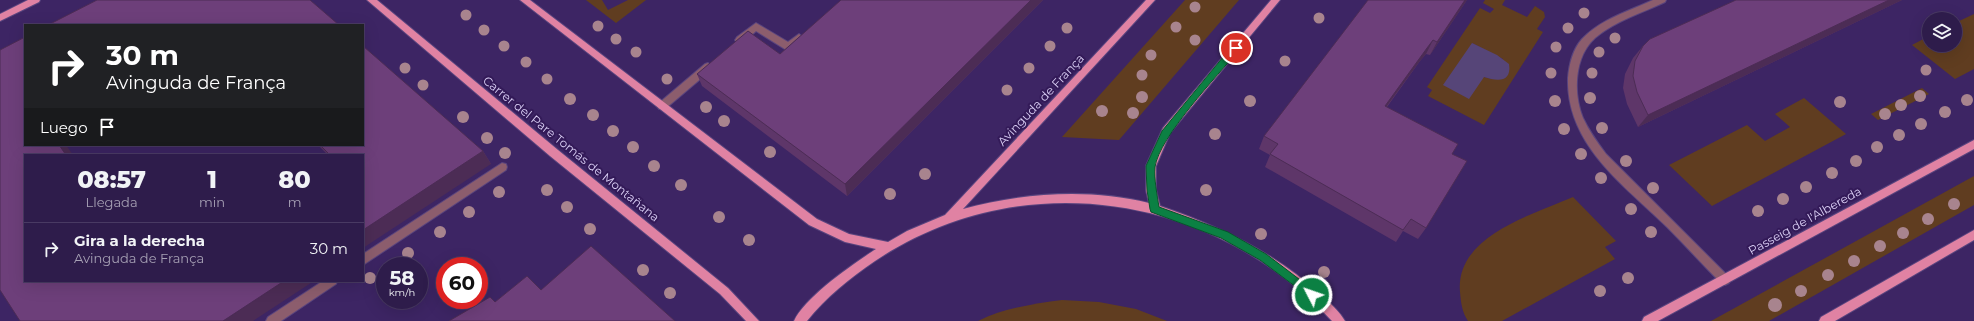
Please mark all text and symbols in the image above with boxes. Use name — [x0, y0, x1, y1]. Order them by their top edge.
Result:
map controls — [1922, 12, 1962, 52]
button: layers — [1922, 12, 1962, 52]
pin — [1219, 31, 1253, 65]
icon: arrive — [1225, 37, 1247, 59]
text: 30 m — [106, 38, 179, 72]
icon: right — [40, 40, 92, 92]
street label: Avinguda de França — [994, 51, 1087, 149]
text: Avinguda de França — [106, 72, 286, 94]
street label: Carrer del Pare Tomás de Montañana — [480, 73, 663, 225]
icon: arrive — [96, 116, 118, 138]
text: Luego — [40, 118, 88, 137]
text: 08:57 — [77, 165, 146, 194]
text: 1 — [207, 165, 217, 194]
text: 80 — [278, 165, 311, 194]
street label: Passeig de l'Albereda — [1746, 183, 1864, 258]
text: Llegada — [86, 194, 138, 210]
text: min — [199, 194, 225, 210]
text: m — [288, 194, 301, 210]
text: Gira a la derecha — [74, 231, 205, 250]
icon: right — [40, 238, 62, 260]
text: 30 m — [310, 239, 348, 258]
text: Avinguda de França — [74, 250, 204, 266]
speed limit sign: 60 — [436, 257, 488, 309]
text: 58 — [389, 266, 415, 290]
position arrow — [1291, 274, 1333, 316]
text: km/h — [389, 286, 415, 299]

